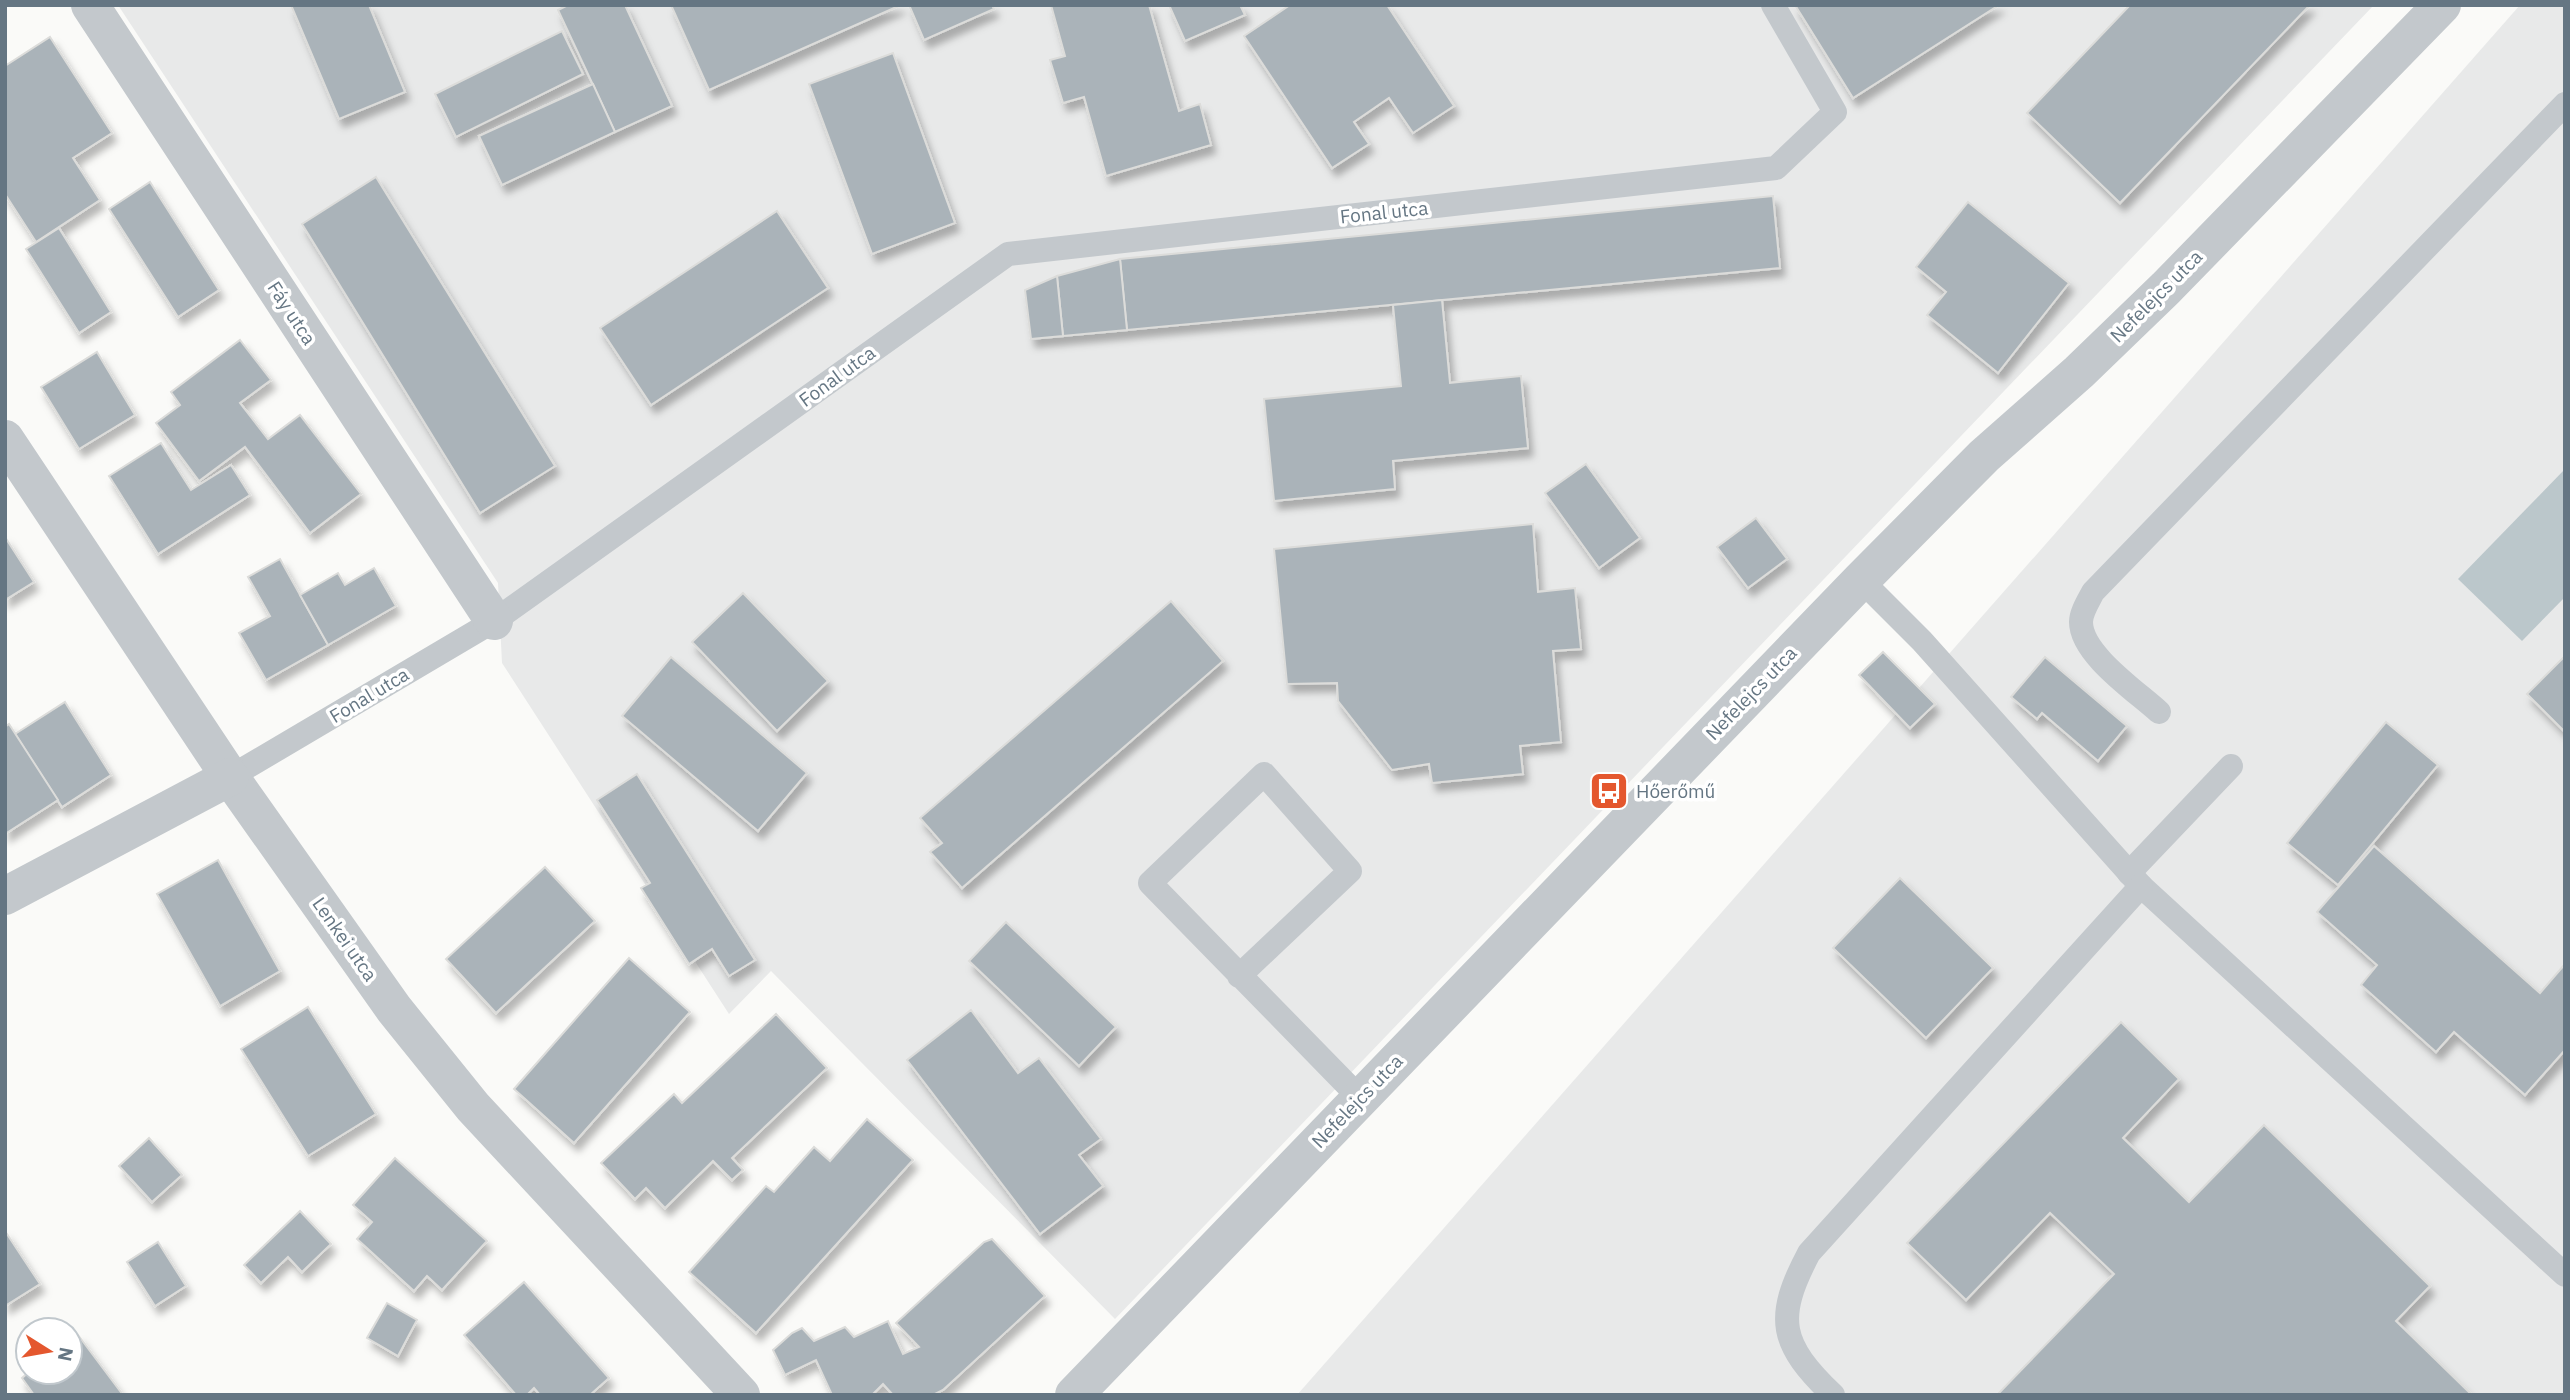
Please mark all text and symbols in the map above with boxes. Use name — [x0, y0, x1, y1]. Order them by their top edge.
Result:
street label: Fonal utca — [1339, 195, 1429, 229]
street label: Nefelejcs utca — [2105, 245, 2207, 347]
street label: Fáy utca — [263, 277, 321, 349]
street label: Fonal utca — [794, 340, 880, 412]
street label: Nefelejcs utca — [1700, 641, 1802, 745]
street label: Fonal utca — [325, 662, 413, 728]
bus stop icon: Hőerőmű — [1588, 770, 1630, 812]
place label: Hőerőmű — [1636, 779, 1715, 803]
street label: Lenkei utca — [307, 892, 383, 986]
street label: Nefelejcs utca — [1306, 1049, 1408, 1153]
north arrow — [14, 1316, 84, 1386]
text: N — [53, 1345, 79, 1363]

